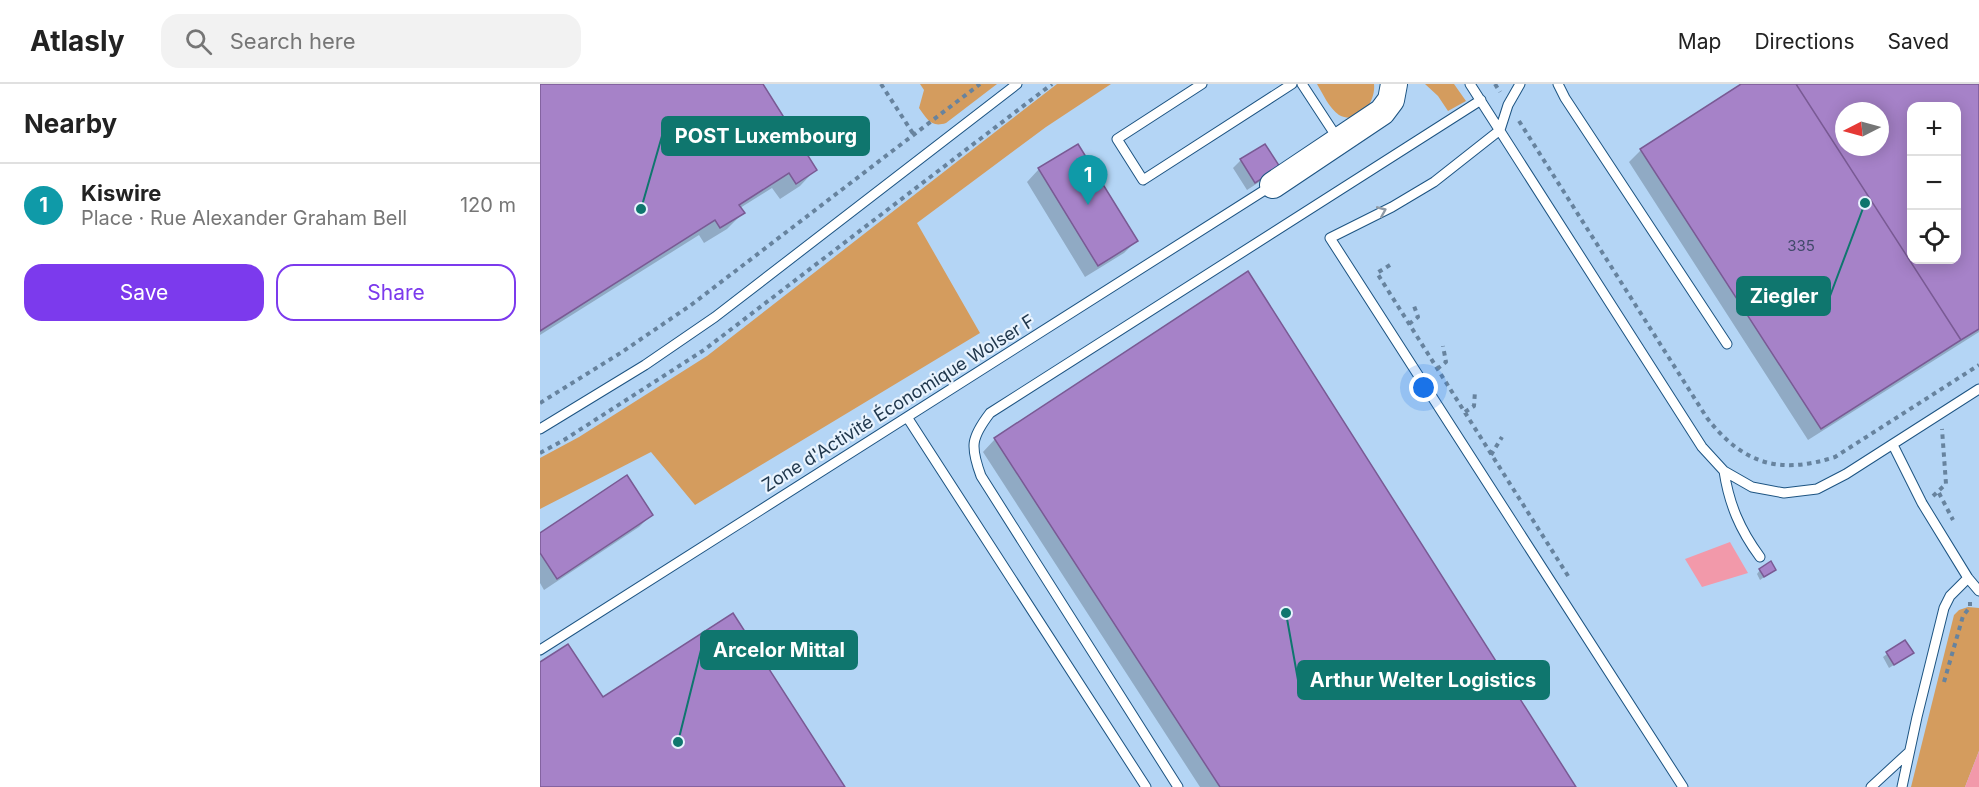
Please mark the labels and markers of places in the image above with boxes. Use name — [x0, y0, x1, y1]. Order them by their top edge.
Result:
callout: POST Luxembourg — [662, 117, 869, 155]
pin: 1 — [1068, 156, 1108, 205]
callout: Ziegler — [1737, 277, 1830, 315]
callout: Arcelor Mittal — [701, 631, 857, 669]
callout: Arthur Welter Logistics — [1298, 661, 1549, 699]

